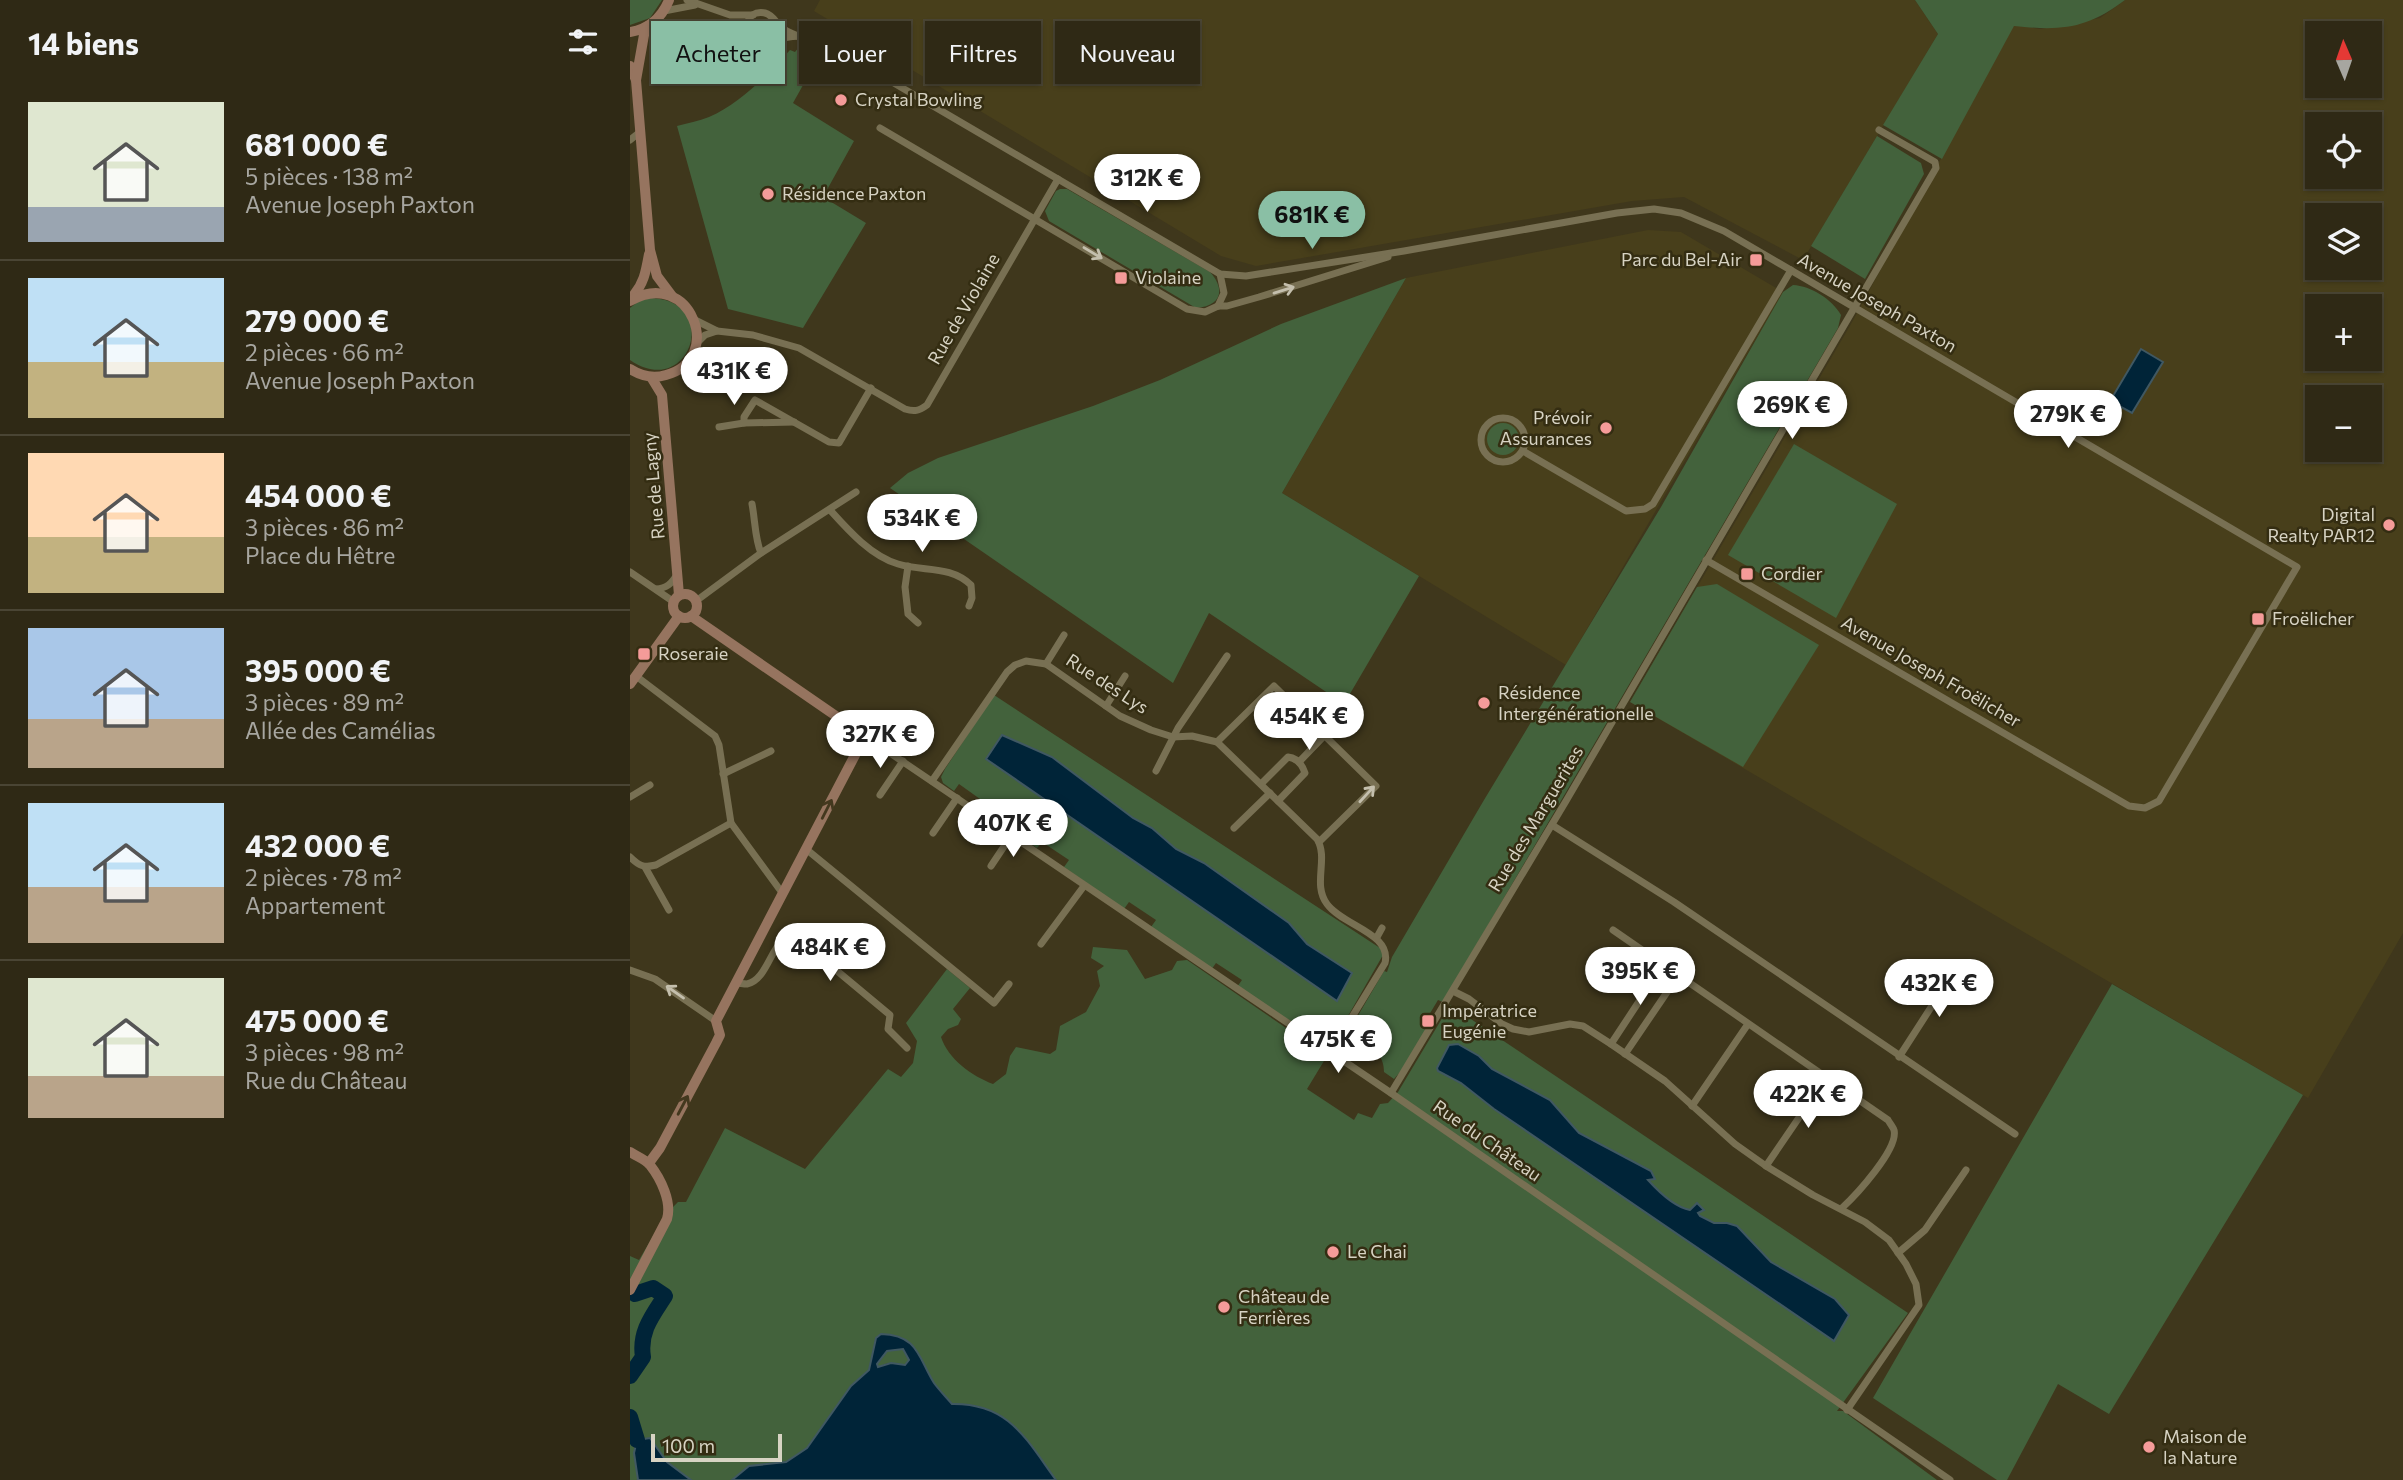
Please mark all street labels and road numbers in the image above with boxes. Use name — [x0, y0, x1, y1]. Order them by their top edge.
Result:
street label: Avenue Joseph Paxton — [1794, 248, 1961, 357]
street label: Rue de Violaine — [922, 249, 1004, 368]
street label: Rue de Lagny — [637, 432, 669, 540]
street label: Avenue Joseph Froëlicher — [1838, 611, 2025, 732]
street label: Rue des Lys — [1062, 648, 1153, 718]
street label: Rue des Marguerites — [1483, 742, 1587, 895]
street label: Rue du Château — [1429, 1095, 1546, 1186]

